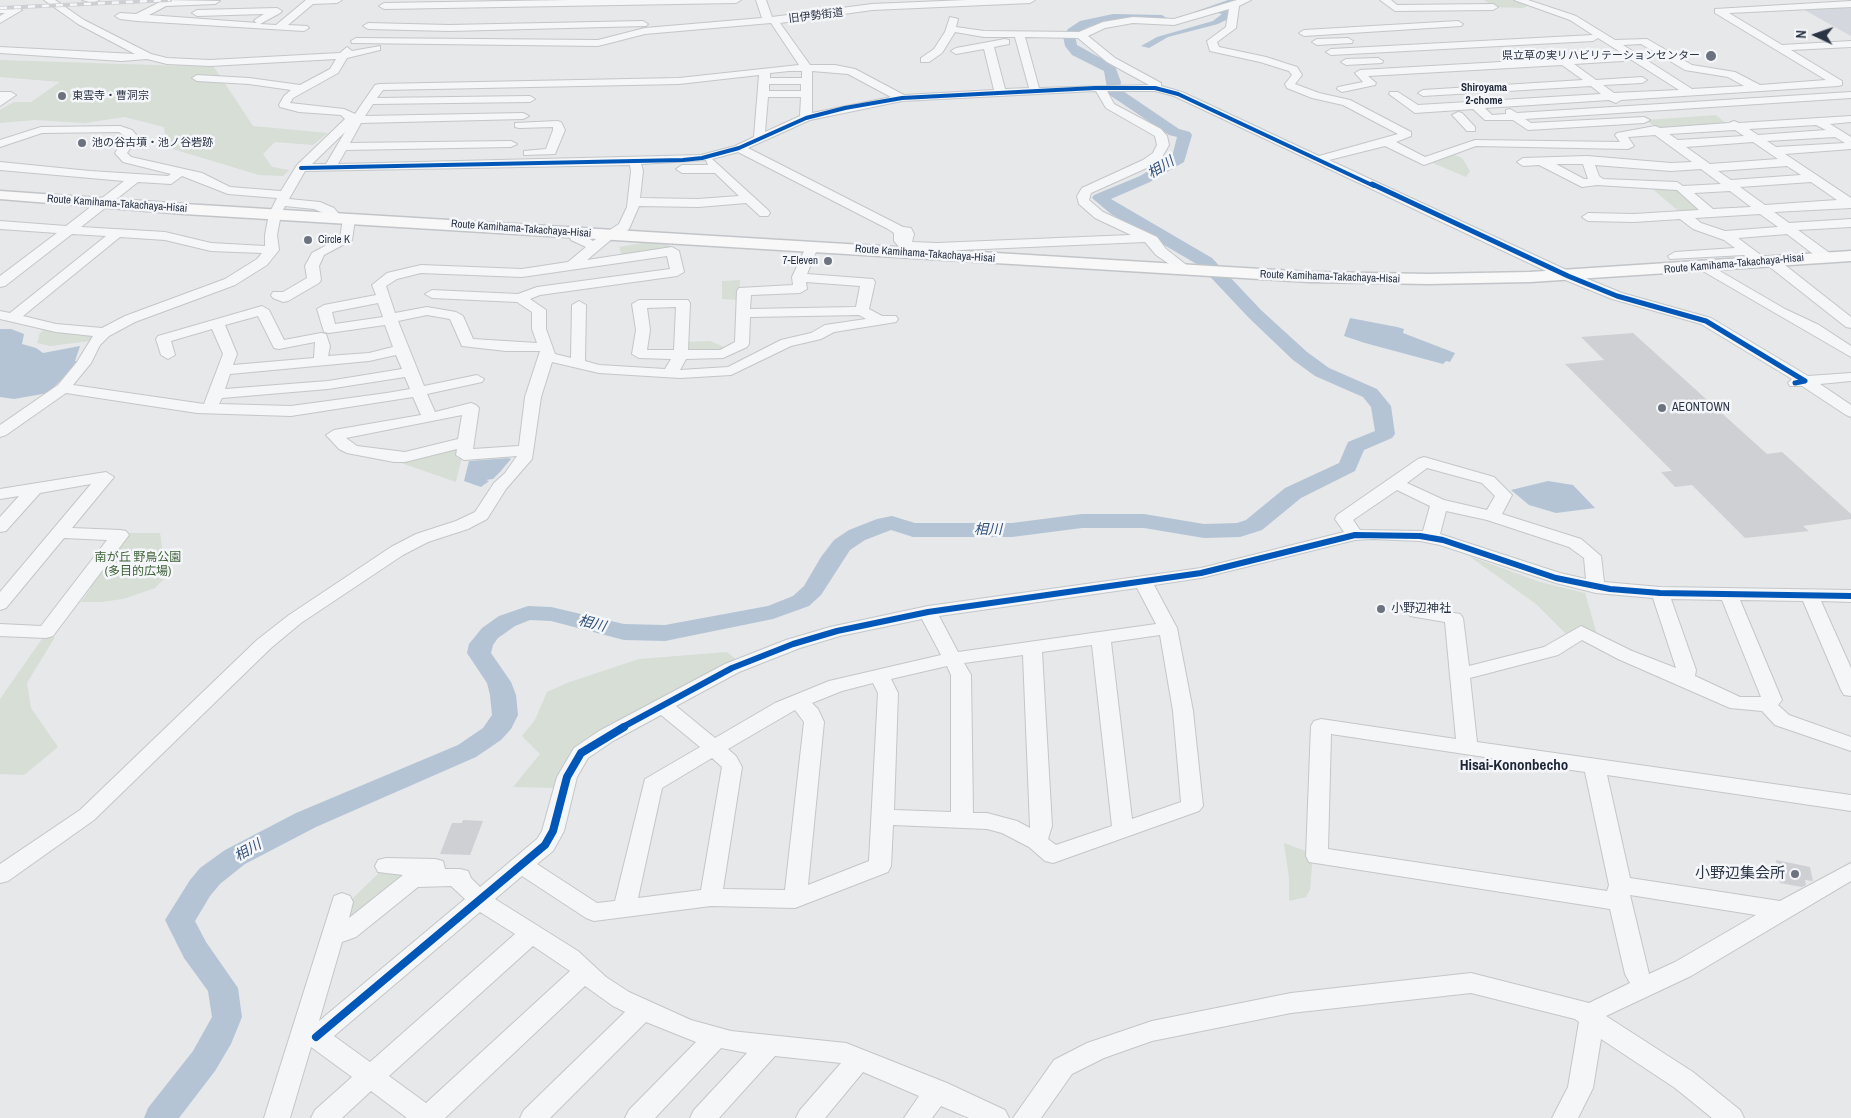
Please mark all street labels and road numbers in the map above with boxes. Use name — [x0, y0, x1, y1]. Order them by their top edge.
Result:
street label: 旧伊勢街道 — [788, 6, 844, 26]
street label: Route Kamihama-Takachaya-Hisai — [46, 193, 188, 215]
street label: Route Kamihama-Takachaya-Hisai — [450, 218, 592, 240]
street label: Route Kamihama-Takachaya-Hisai — [854, 243, 996, 265]
street label: Route Kamihama-Takachaya-Hisai — [1663, 251, 1805, 277]
street label: Route Kamihama-Takachaya-Hisai — [1260, 268, 1400, 286]

